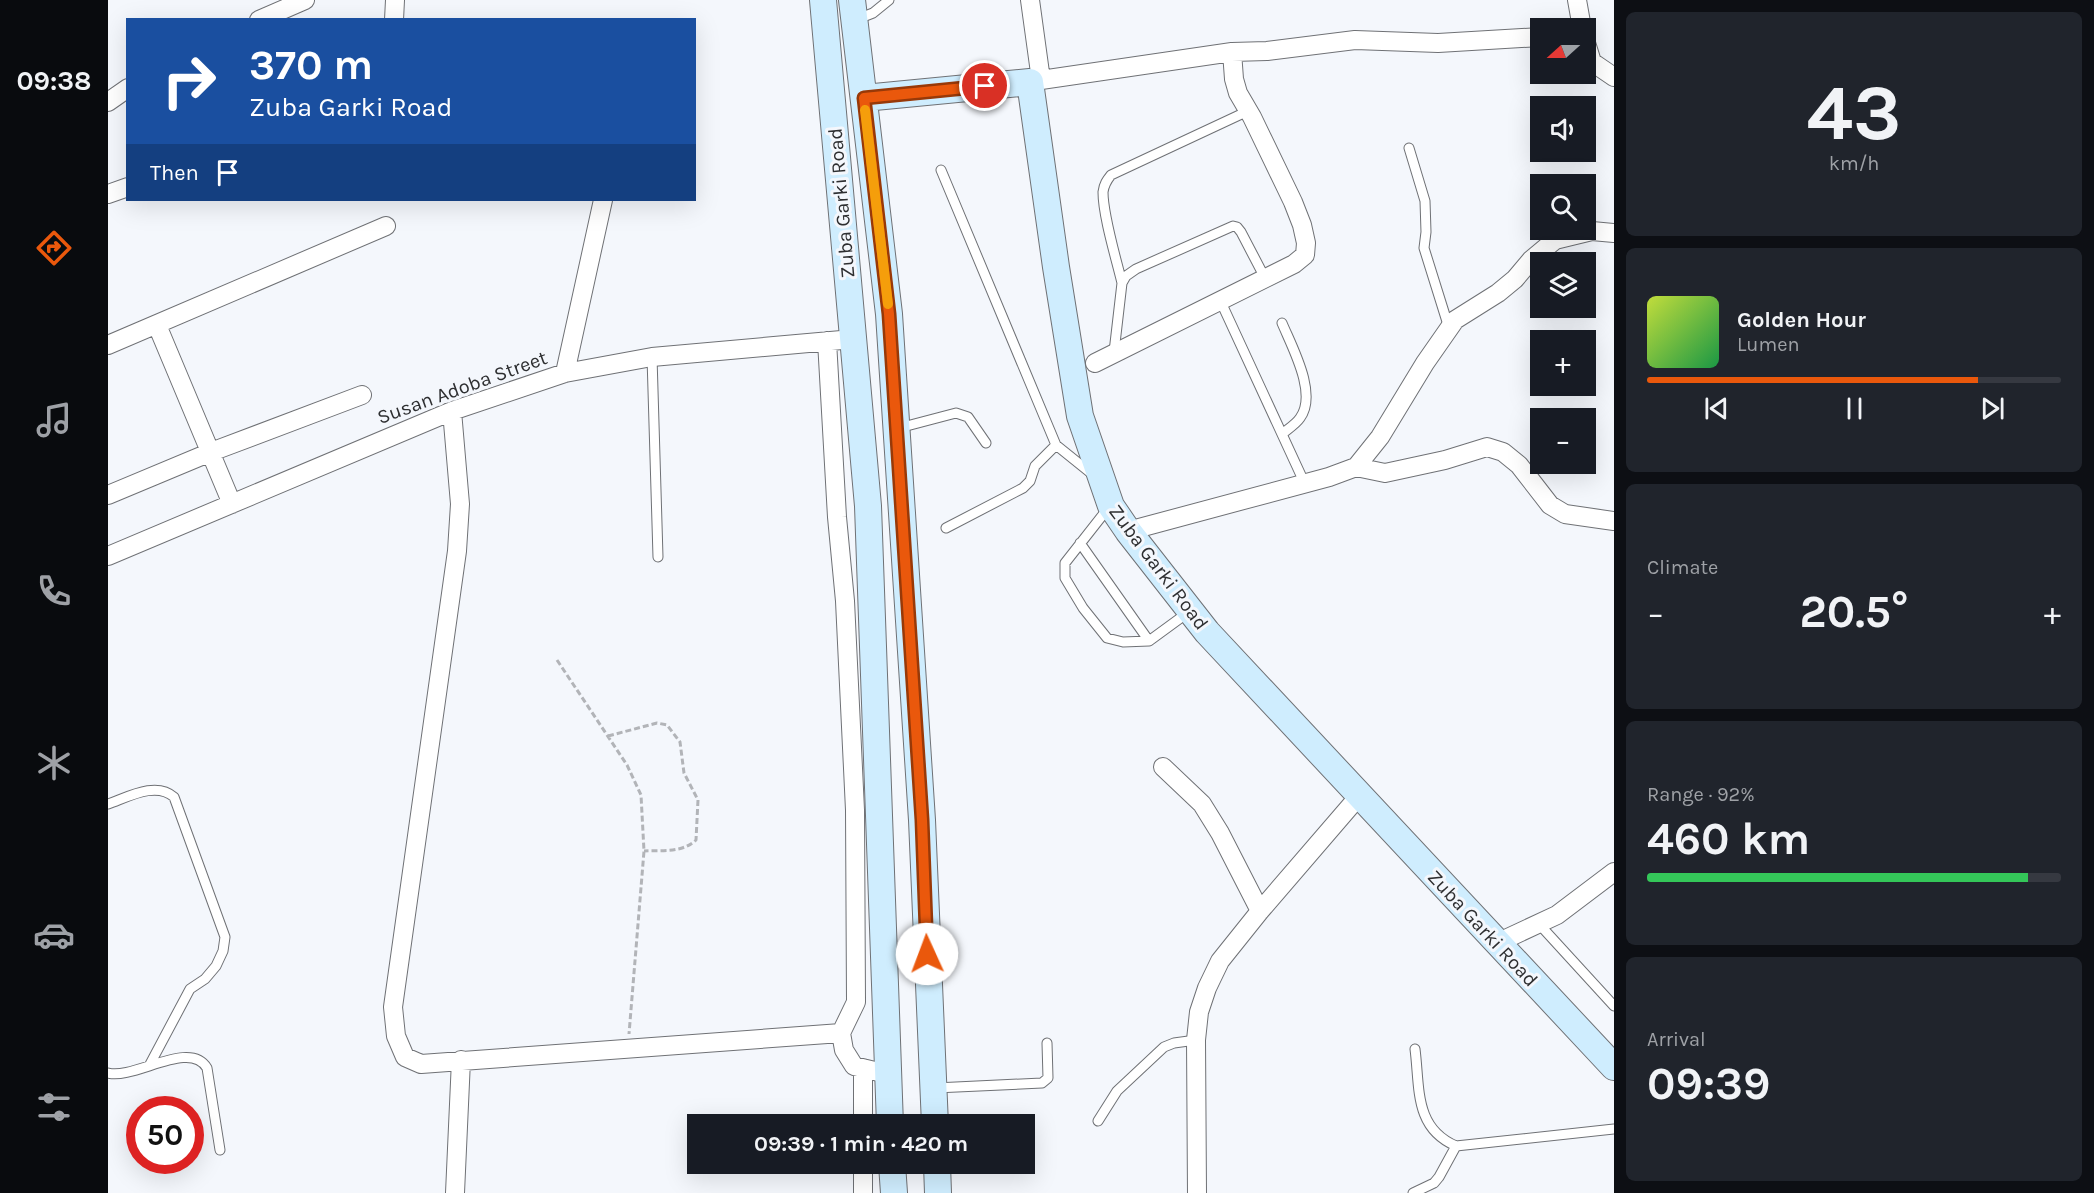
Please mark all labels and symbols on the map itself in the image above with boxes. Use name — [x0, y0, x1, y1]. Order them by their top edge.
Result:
north arrow — [1530, 18, 1596, 84]
pin — [959, 60, 1010, 111]
street label: Zuba Garki Road — [823, 127, 860, 279]
street label: Susan Adoba Street — [374, 346, 551, 429]
street label: Zuba Garki Road — [1104, 500, 1213, 634]
street label: Zuba Garki Road — [1423, 865, 1542, 991]
position arrow — [895, 922, 959, 986]
speed limit sign: 50 — [126, 1096, 204, 1174]

